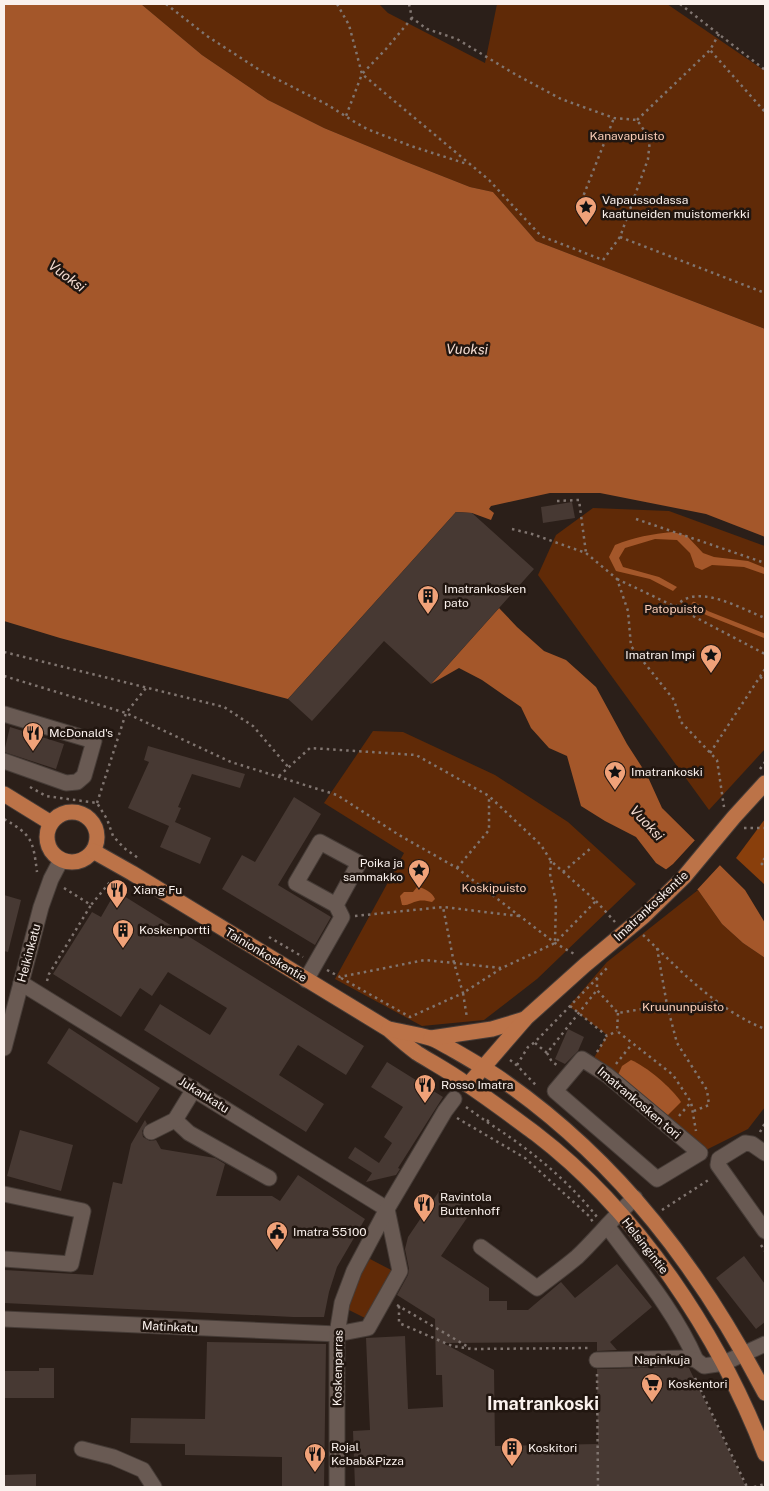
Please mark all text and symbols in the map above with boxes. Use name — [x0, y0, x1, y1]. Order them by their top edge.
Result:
park label: Kanavapuisto — [590, 129, 665, 143]
place label: Vapaussodassa kaatuneiden muistomerkki — [602, 193, 750, 221]
place icon: Vapaussodassa kaatuneiden muistomerkki — [574, 195, 598, 226]
water label: Vuoksi — [45, 257, 89, 295]
water label: Vuoksi — [446, 341, 489, 357]
place label: Imatrankosken pato — [444, 582, 526, 610]
building icon: Imatrankosken pato — [416, 584, 440, 615]
park label: Patopuisto — [644, 602, 704, 616]
place icon: Imatran Impi — [699, 643, 723, 674]
place label: Imatran Impi — [625, 648, 695, 662]
restaurant icon: McDonald's — [21, 721, 45, 752]
place label: McDonald's — [49, 726, 113, 740]
place icon: Imatrankoski — [603, 760, 627, 791]
place label: Imatrankoski — [631, 765, 703, 779]
water label: Vuoksi — [627, 802, 668, 844]
place label: Poika ja sammakko — [343, 856, 403, 884]
place icon: Poika ja sammakko — [407, 858, 431, 889]
street label: Imatrankoskentie — [611, 868, 691, 944]
restaurant icon: Xiang Fu — [105, 878, 129, 909]
park label: Koskipuisto — [462, 881, 527, 895]
place label: Xiang Fu — [133, 883, 182, 897]
building icon: Koskenportti — [111, 918, 135, 949]
street label: Heikinkatu — [14, 922, 44, 984]
place label: Koskenportti — [139, 923, 210, 937]
street label: Tainionkoskentie — [222, 925, 310, 985]
park label: Kruununpuisto — [642, 1000, 724, 1014]
street label: Imatrankosken tori — [595, 1064, 683, 1142]
restaurant icon: Rosso Imatra — [413, 1073, 437, 1104]
street label: Jukankatu — [176, 1074, 232, 1116]
place label: Rosso Imatra — [441, 1078, 513, 1092]
place label: Ravintola Buttenhoff — [440, 1190, 500, 1218]
restaurant icon: Ravintola Buttenhoff — [412, 1192, 436, 1223]
street label: Helsingintie — [619, 1215, 671, 1277]
public building icon: Imatra 55100 — [265, 1220, 289, 1251]
place label: Imatra 55100 — [293, 1225, 367, 1239]
street label: Matinkatu — [142, 1319, 198, 1335]
street label: Koskenparras — [330, 1330, 346, 1406]
street label: Napinkuja — [634, 1353, 690, 1367]
supermarket icon: Koskentori — [640, 1372, 664, 1403]
place label: Koskentori — [668, 1377, 728, 1391]
district label: Imatrankoski — [487, 1393, 599, 1414]
building icon: Koskitori — [500, 1436, 524, 1467]
place label: Rojal Kebab&Pizza — [331, 1440, 404, 1468]
place label: Koskitori — [528, 1441, 577, 1455]
restaurant icon: Rojal Kebab&Pizza — [303, 1442, 327, 1473]

